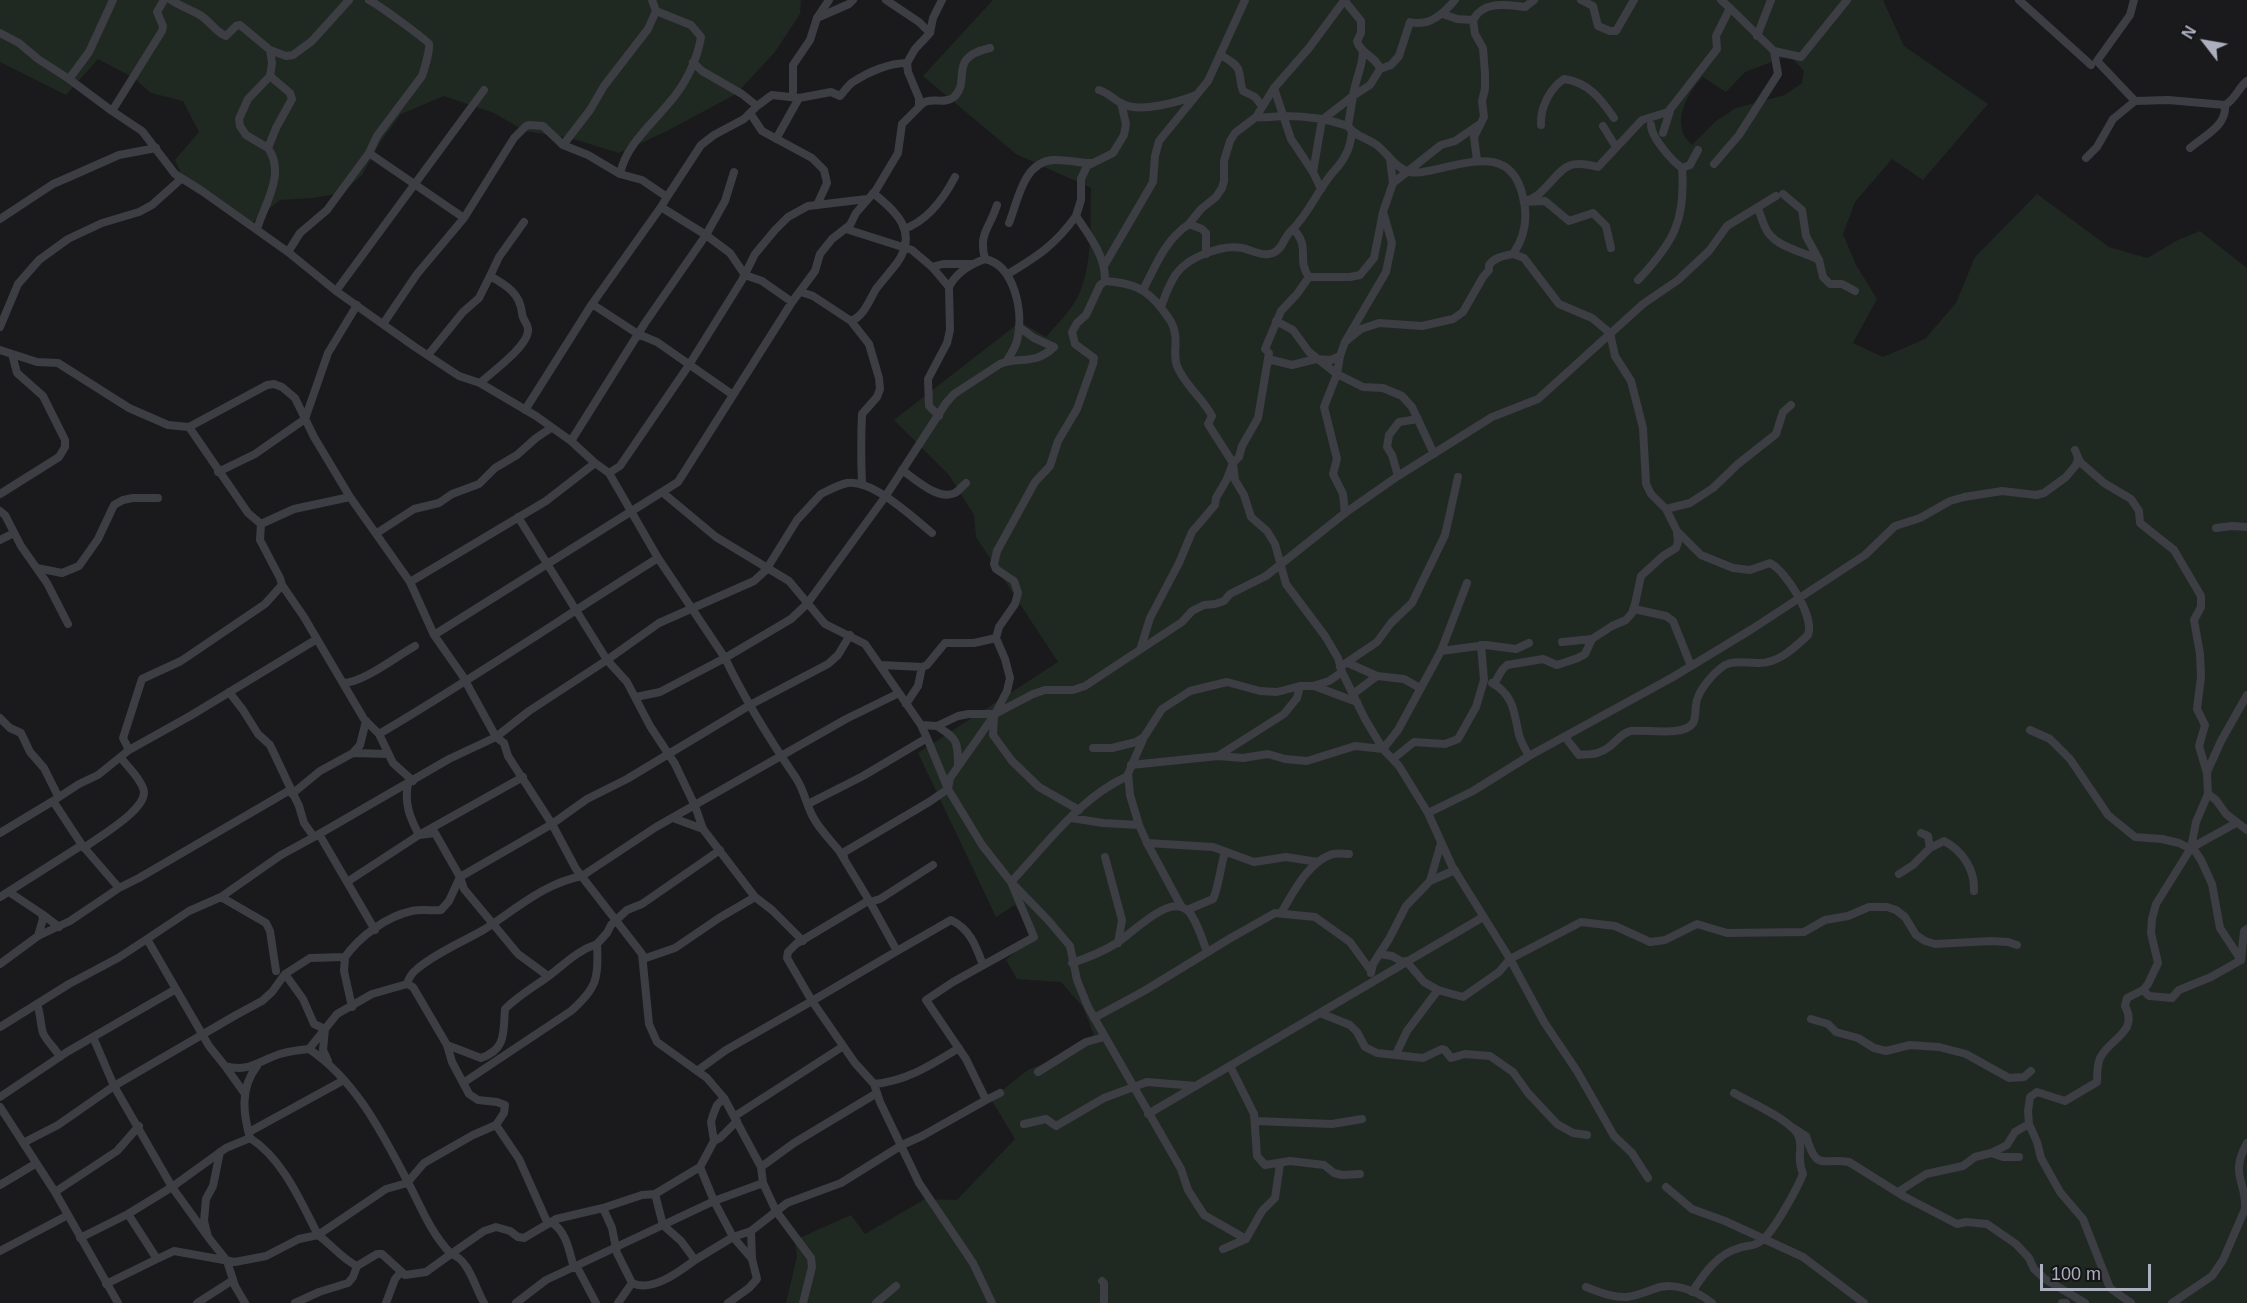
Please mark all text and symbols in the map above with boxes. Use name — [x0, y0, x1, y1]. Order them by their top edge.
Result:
north arrow — [2175, 12, 2235, 72]
text: N — [2179, 23, 2199, 42]
scale bar — [2043, 1252, 2154, 1290]
text: 100 m — [2051, 1264, 2101, 1284]

